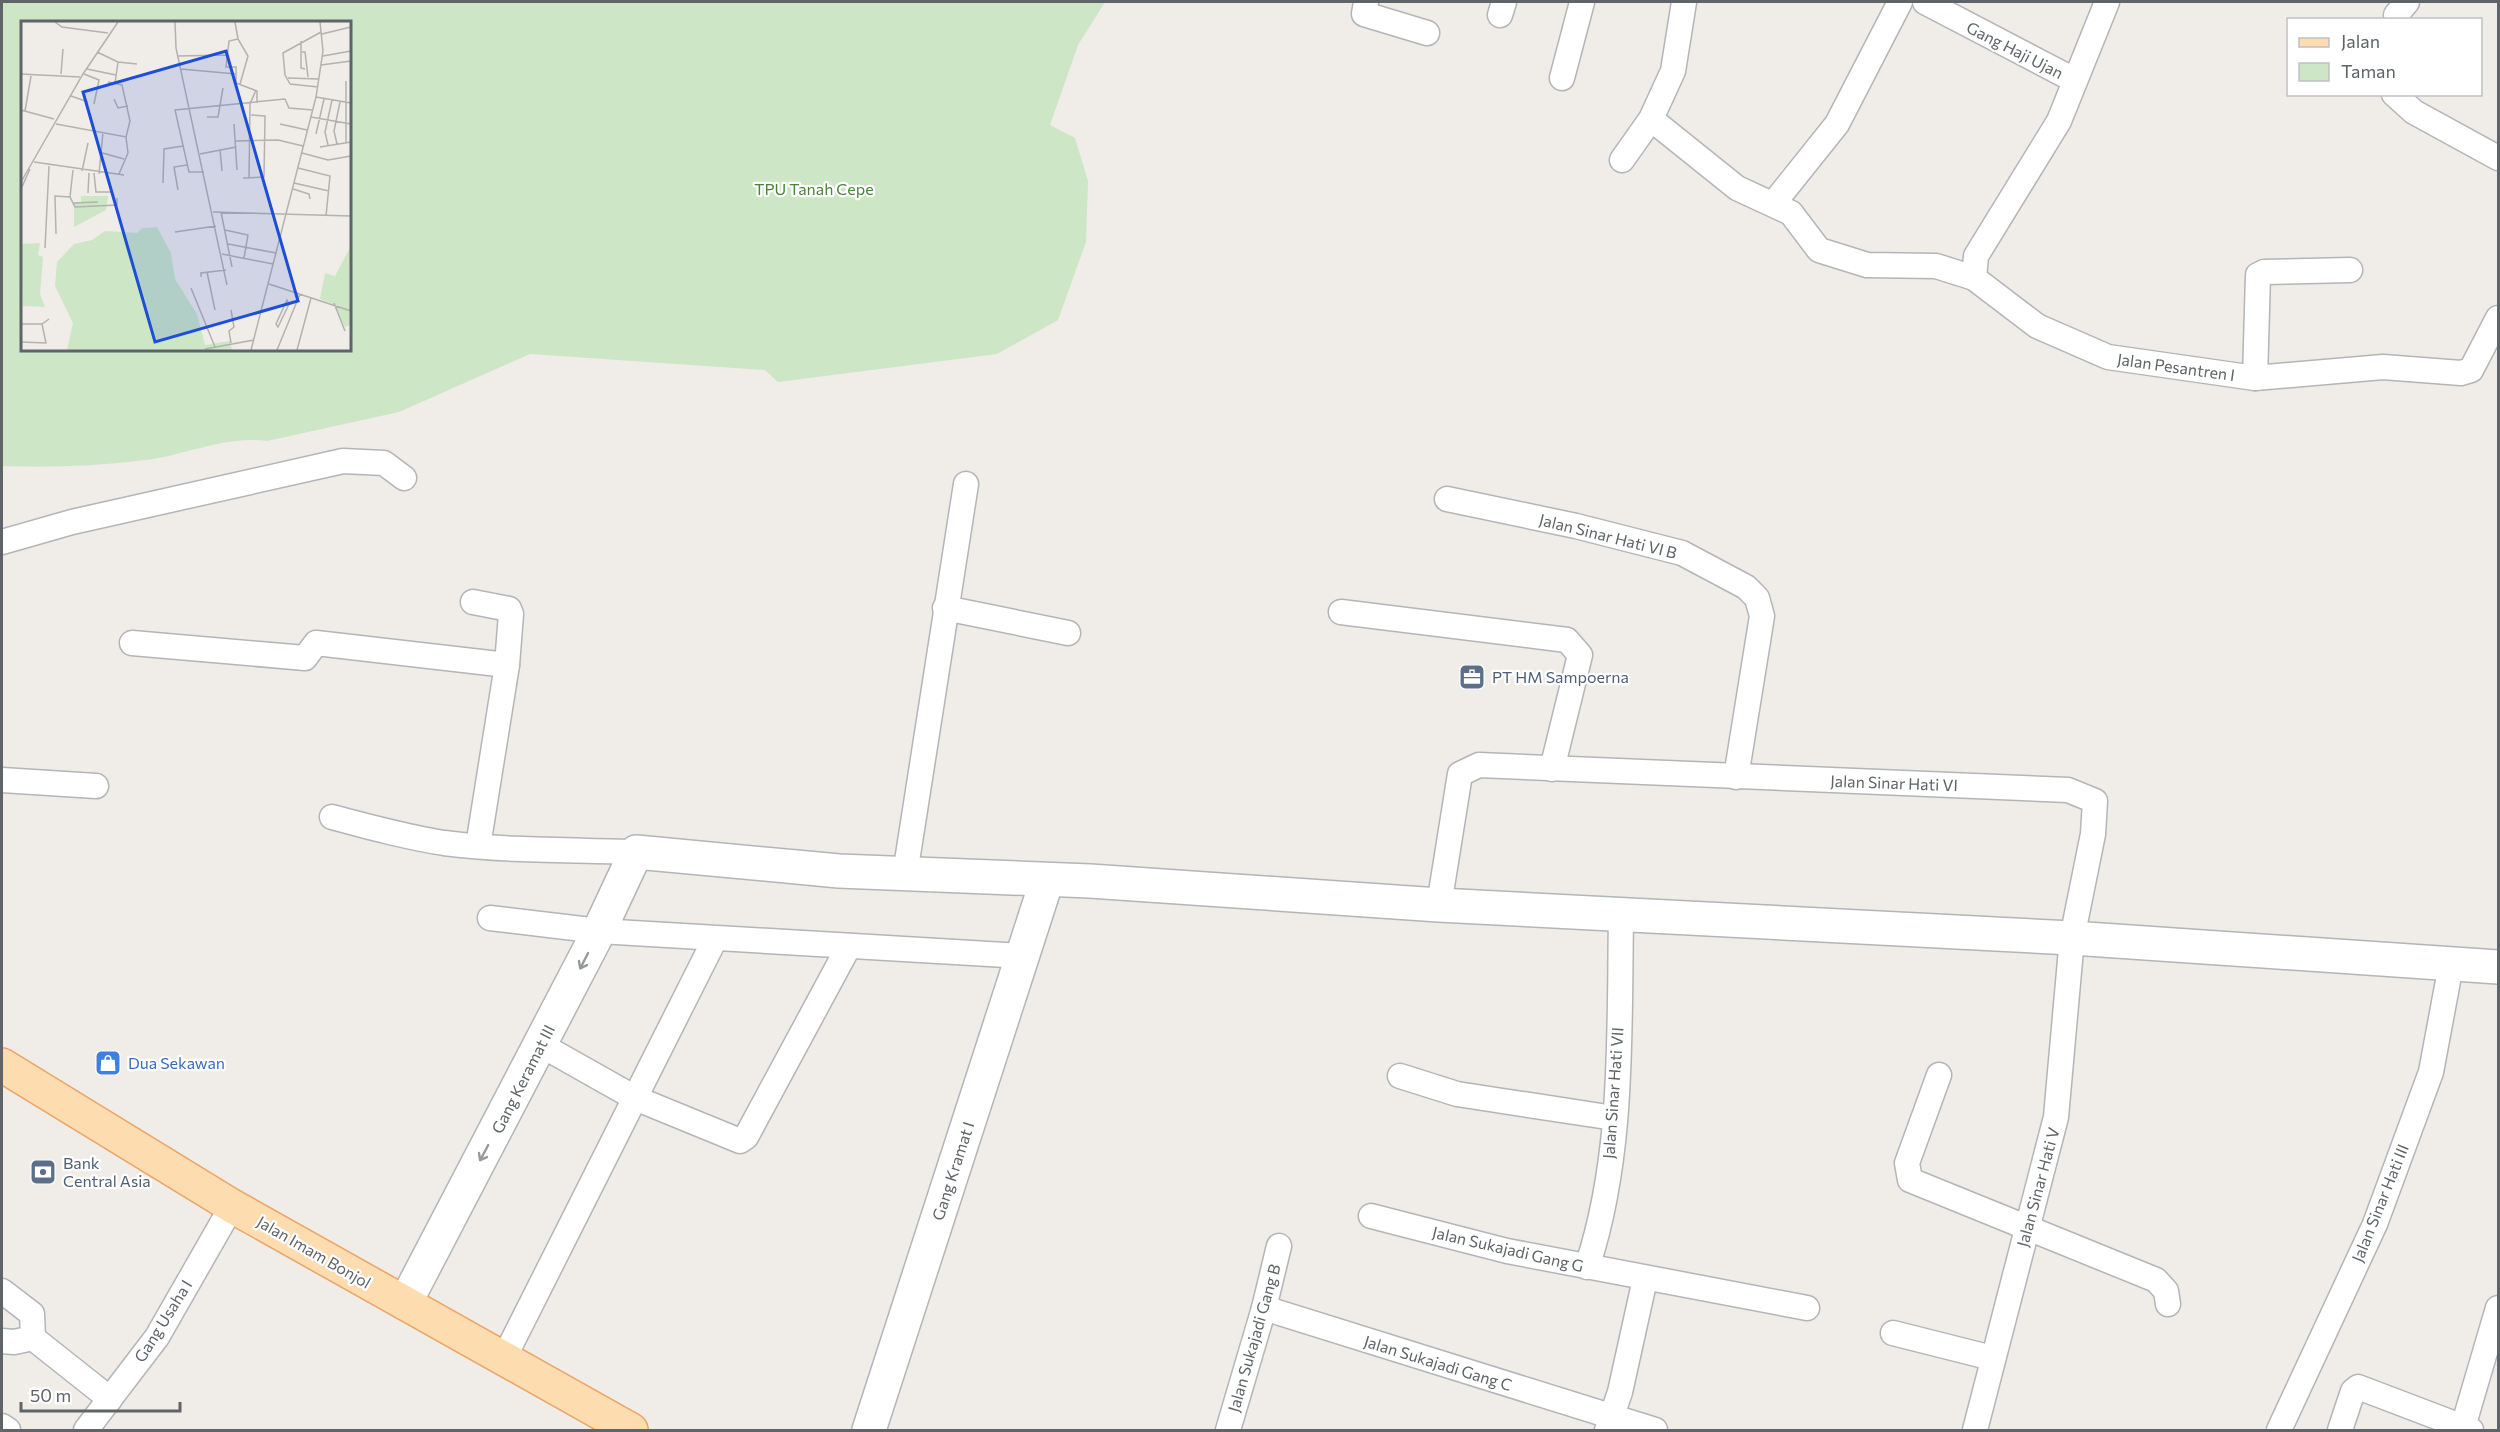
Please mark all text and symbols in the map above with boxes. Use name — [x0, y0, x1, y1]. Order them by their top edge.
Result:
street label: Gang Haji Ujan — [1964, 17, 2067, 82]
legend — [2287, 18, 2482, 96]
inset map — [21, 21, 351, 351]
text: Jalan — [2341, 30, 2380, 52]
text: Taman — [2341, 60, 2396, 82]
park label: TPU Tanah Cepe — [754, 179, 874, 198]
street label: Jalan Pesantren I — [2116, 349, 2236, 384]
street label: Jalan Sinar Hati VI B — [1537, 509, 1679, 562]
office icon: PT HM Sampoerna — [1457, 662, 1487, 692]
place label: PT HM Sampoerna — [1492, 667, 1629, 686]
street label: Jalan Sinar Hati VI — [1830, 771, 1958, 794]
one-way arrow — [577, 952, 589, 970]
street label: Gang Keramat III — [487, 1021, 558, 1136]
street label: Jalan Sinar Hati VII — [1598, 1026, 1627, 1160]
shop icon: Dua Sekawan — [93, 1048, 123, 1078]
place label: Dua Sekawan — [128, 1053, 225, 1072]
street label: Gang Kramat I — [928, 1119, 977, 1223]
street label: Jalan Sinar Hati V — [2012, 1125, 2063, 1249]
street label: Jalan Sinar Hati III — [2347, 1141, 2412, 1265]
one-way arrow — [478, 1144, 490, 1161]
place label: Bank Central Asia — [63, 1153, 151, 1190]
bank icon: Bank Central Asia — [28, 1157, 58, 1187]
street label: Jalan Imam Bonjol — [254, 1211, 375, 1292]
street label: Jalan Sukajadi Gang G — [1431, 1222, 1586, 1275]
street label: Jalan Sukajadi Gang B — [1223, 1262, 1284, 1414]
street label: Gang Usaha I — [130, 1276, 195, 1365]
street label: Jalan Sukajadi Gang C — [1362, 1331, 1515, 1394]
scale bar — [21, 1375, 180, 1413]
text: 50 m — [30, 1384, 71, 1406]

